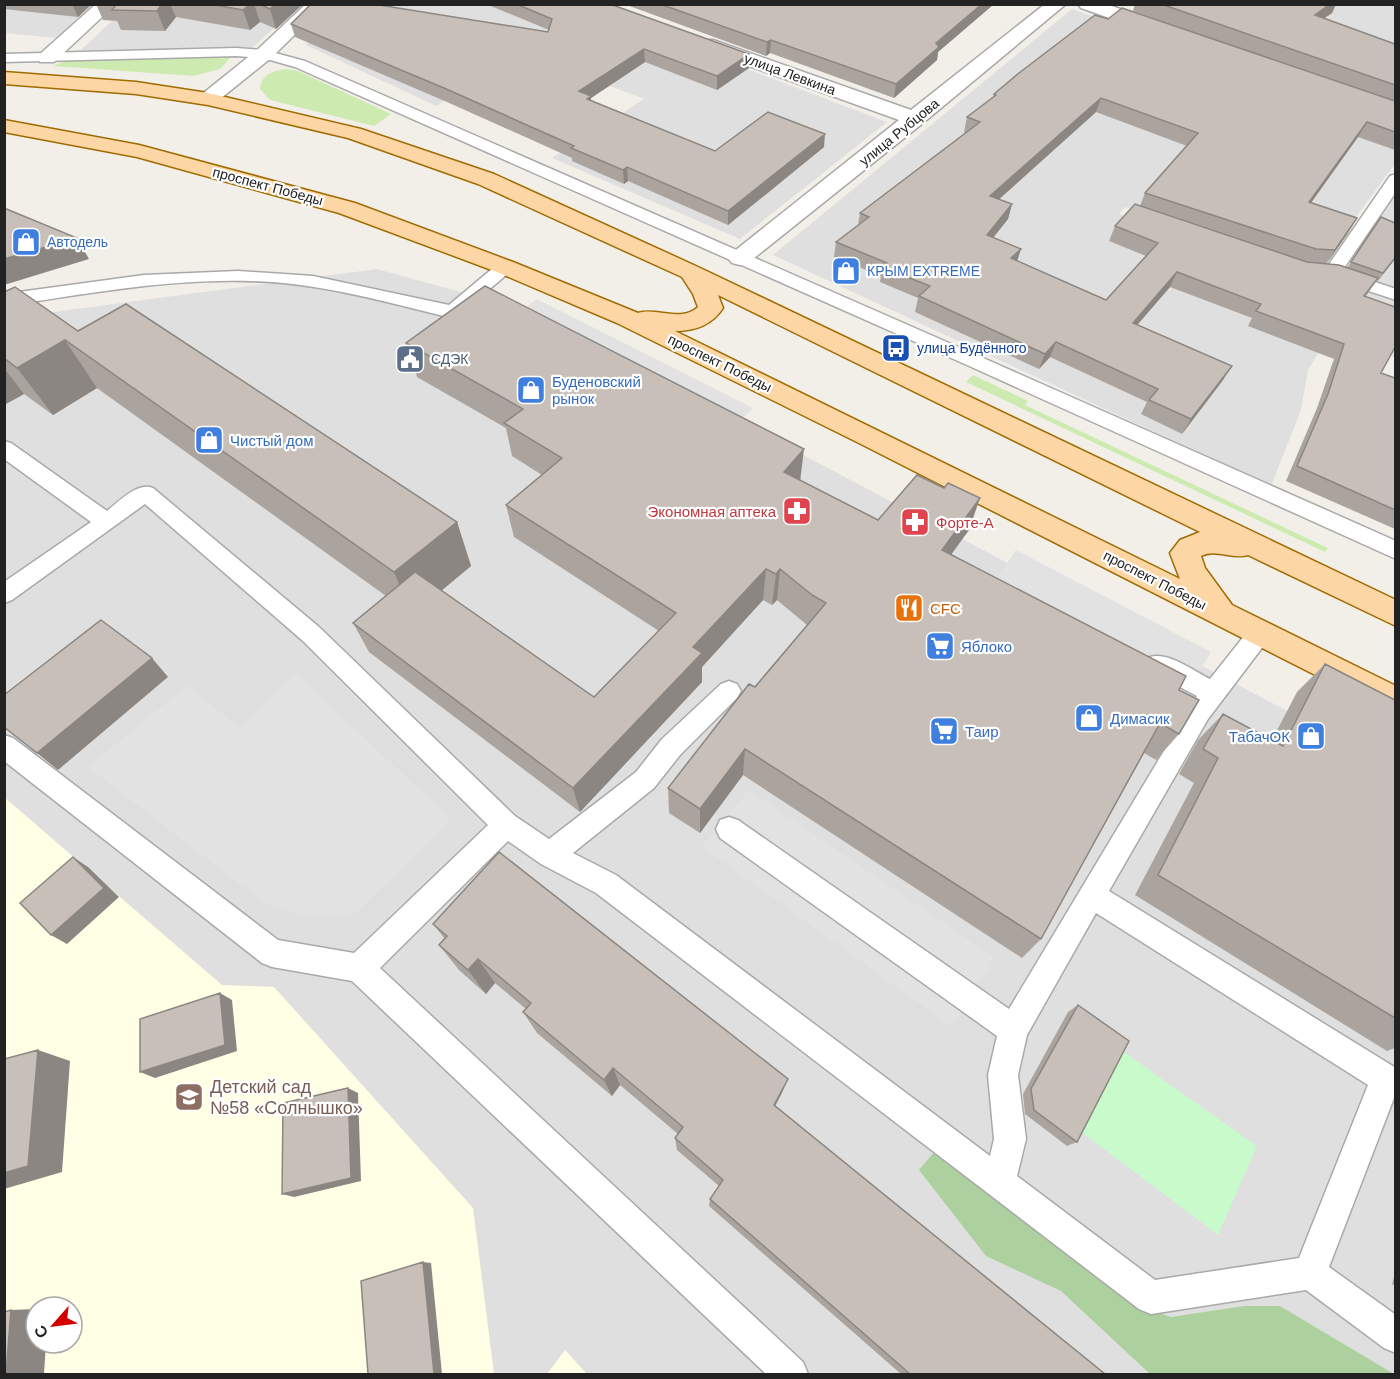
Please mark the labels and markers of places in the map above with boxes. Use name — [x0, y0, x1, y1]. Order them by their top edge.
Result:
shop icon: Автодель — [10, 226, 42, 258]
place label: Автодель — [47, 234, 108, 250]
shop icon: КРЫМ EXTREME — [830, 255, 862, 287]
place label: КРЫМ EXTREME — [867, 263, 980, 279]
bus stop icon: улица Будённого — [880, 332, 912, 364]
place label: улица Будённого — [917, 340, 1027, 356]
public building icon: СДЭК — [394, 343, 426, 375]
place label: СДЭК — [431, 351, 469, 367]
place label: Буденовский рынок — [552, 373, 641, 407]
shop icon: Буденовский рынок — [515, 374, 547, 406]
shop icon: Чистый дом — [193, 424, 225, 456]
place label: Чистый дом — [230, 432, 313, 449]
pharmacy icon: Экономная аптека — [781, 495, 813, 527]
place label: Экономная аптека — [648, 503, 777, 520]
pharmacy icon: Форте-А — [899, 506, 931, 538]
place label: Форте-А — [936, 514, 994, 531]
restaurant icon: CFC — [893, 592, 925, 624]
place label: CFC — [930, 600, 961, 617]
supermarket icon: Яблоко — [924, 630, 956, 662]
place label: Яблоко — [961, 638, 1012, 655]
shop icon: Димасик — [1073, 702, 1105, 734]
place label: Димасик — [1110, 710, 1170, 727]
supermarket icon: Таир — [928, 715, 960, 747]
shop icon: ТабачОК — [1295, 720, 1327, 752]
place label: Таир — [965, 723, 999, 740]
place label: ТабачОК — [1229, 728, 1290, 745]
place label: Детский сад №58 «Солнышко» — [210, 1077, 363, 1118]
school or university icon: Детский сад №58 «Солнышко» — [173, 1081, 205, 1113]

